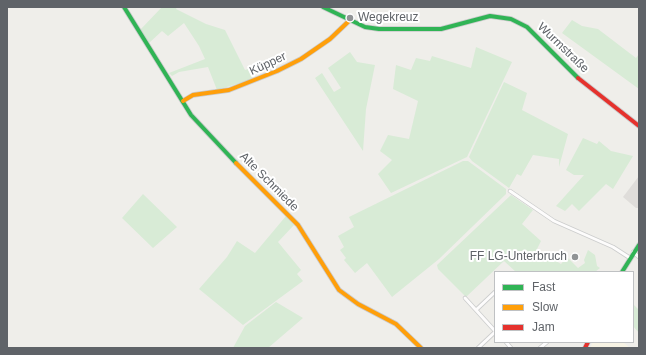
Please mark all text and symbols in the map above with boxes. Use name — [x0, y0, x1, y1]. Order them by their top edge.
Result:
place label: Wegekreuz — [358, 11, 418, 25]
marker: Wegekreuz — [345, 13, 355, 23]
street label: Wurmstraße — [534, 20, 592, 76]
street label: Küpper — [247, 49, 289, 79]
street label: Alte Schmiede — [237, 150, 301, 214]
place label: FF LG-Unterbruch — [470, 250, 567, 264]
marker: FF LG-Unterbruch — [570, 252, 580, 262]
legend — [494, 271, 634, 343]
text: Fast — [532, 280, 555, 294]
text: Slow — [532, 300, 558, 314]
text: Jam — [532, 320, 555, 334]

